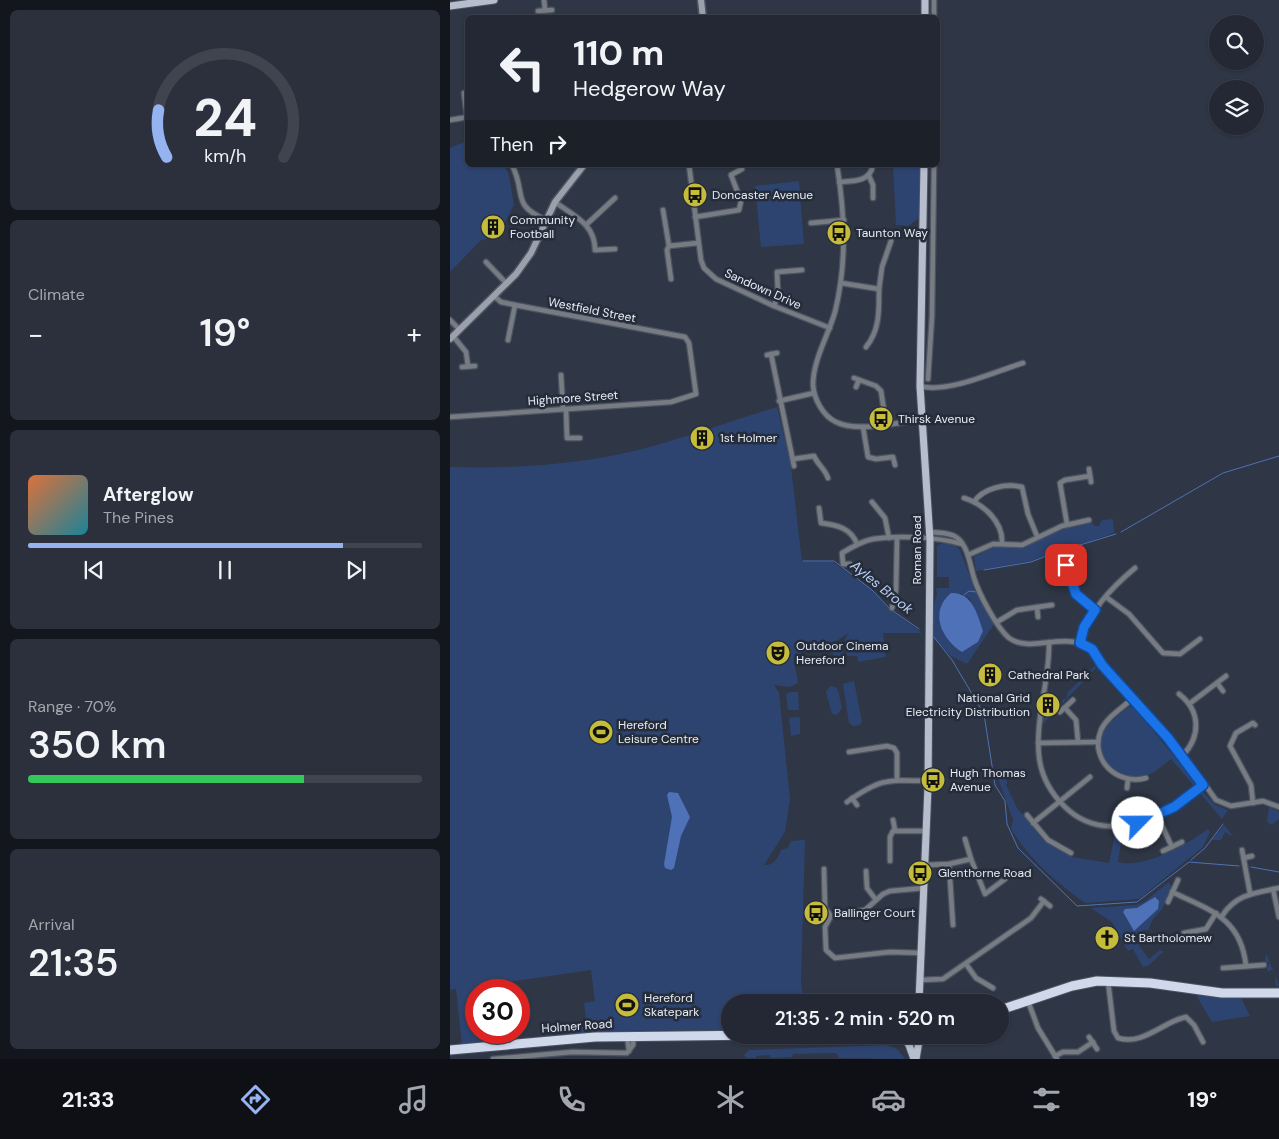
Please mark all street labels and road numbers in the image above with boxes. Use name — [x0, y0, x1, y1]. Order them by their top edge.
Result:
street label: Sandown Drive — [722, 265, 804, 313]
street label: Westfield Street — [547, 294, 638, 326]
street label: Highmore Street — [527, 387, 619, 409]
street label: Roman Road — [909, 515, 925, 585]
street label: Holmer Road — [541, 1016, 613, 1036]

